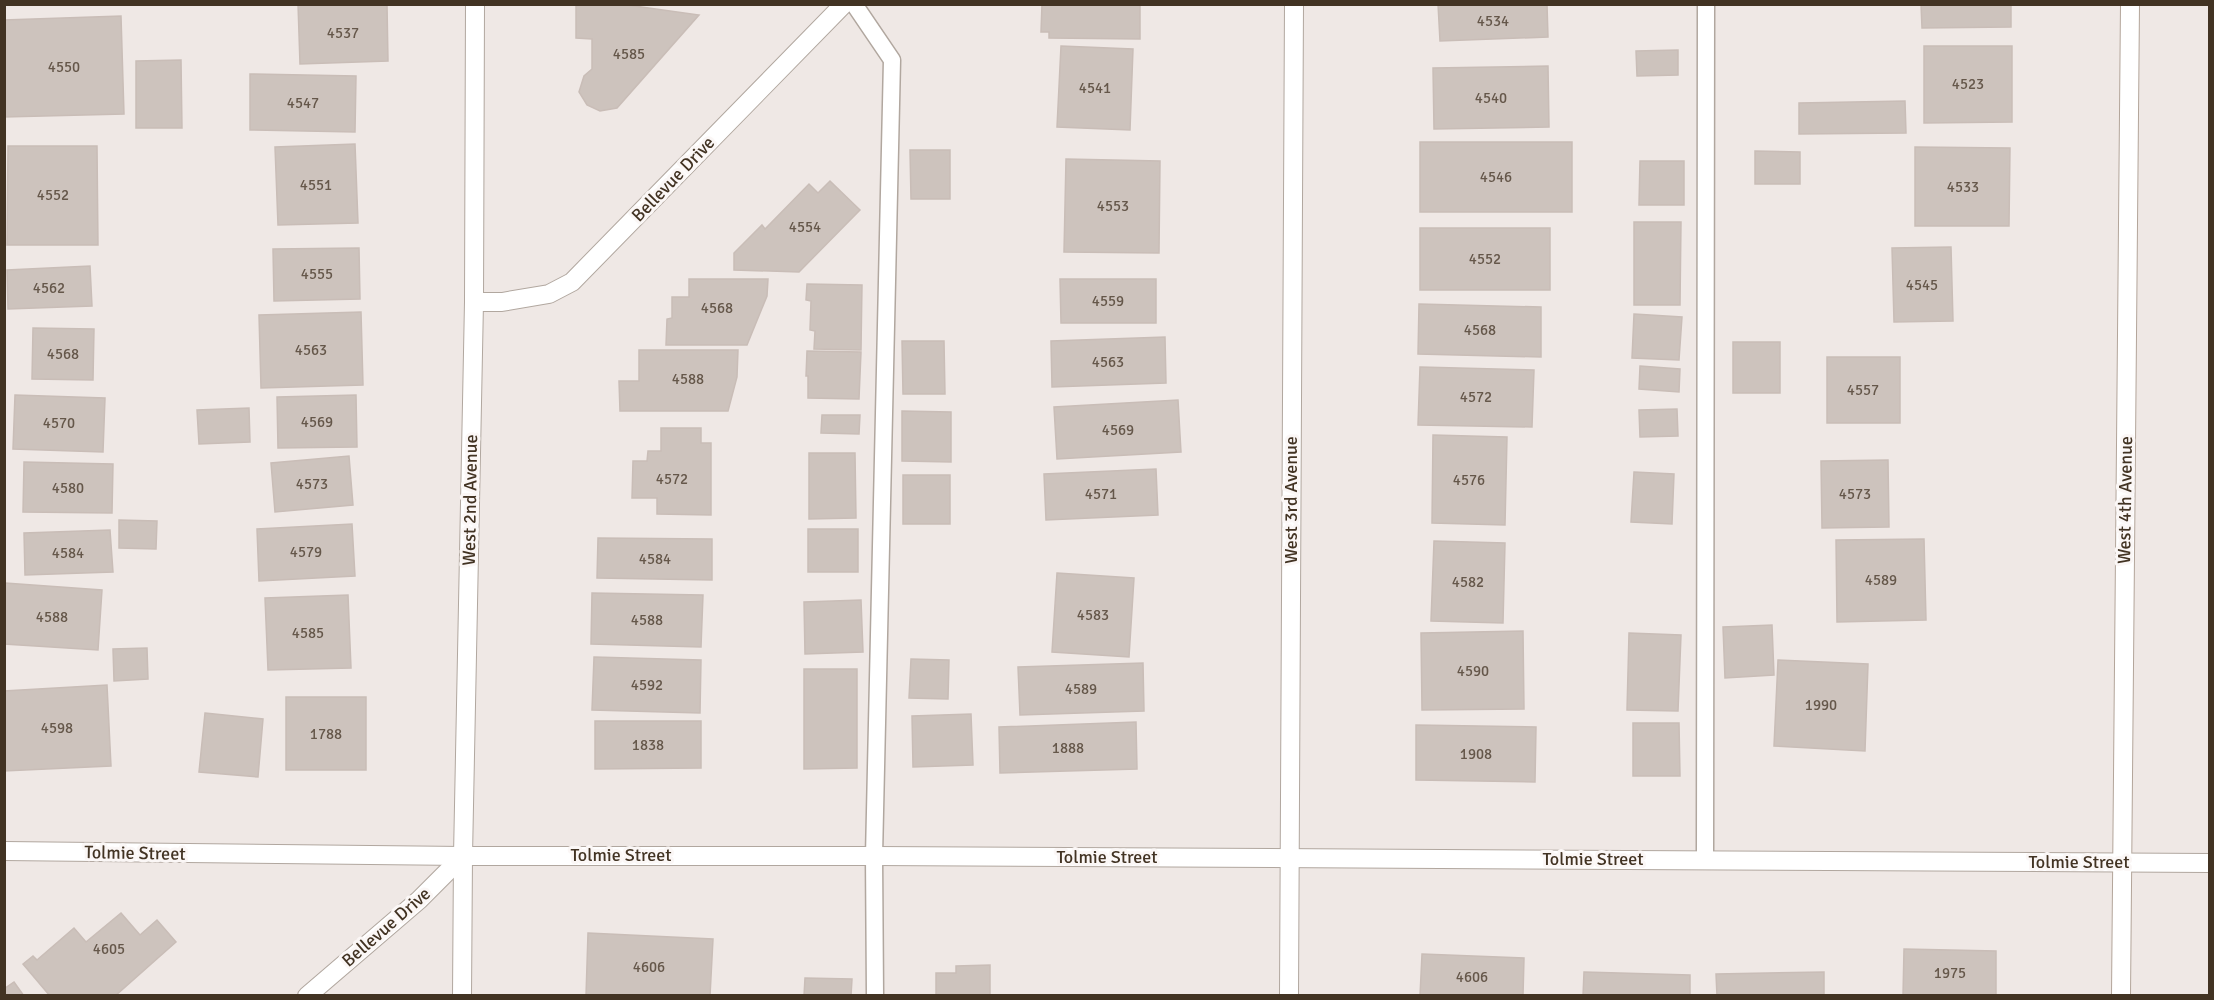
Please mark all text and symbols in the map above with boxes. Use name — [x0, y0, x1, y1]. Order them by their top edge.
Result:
house number: 4534 — [1477, 12, 1509, 30]
house number: 4537 — [327, 24, 359, 42]
house number: 4585 — [613, 45, 645, 63]
house number: 4550 — [48, 58, 80, 76]
house number: 4523 — [1952, 75, 1984, 93]
house number: 4541 — [1079, 79, 1111, 97]
house number: 4540 — [1475, 89, 1507, 107]
house number: 4547 — [287, 94, 319, 112]
street label: Bellevue Drive — [627, 132, 719, 226]
house number: 4546 — [1480, 168, 1512, 186]
house number: 4551 — [300, 176, 332, 194]
house number: 4533 — [1947, 178, 1979, 196]
house number: 4552 — [37, 186, 69, 204]
house number: 4553 — [1097, 197, 1129, 215]
house number: 4554 — [789, 218, 821, 236]
house number: 4552 — [1469, 250, 1501, 268]
house number: 4555 — [301, 265, 333, 283]
house number: 4545 — [1906, 276, 1938, 294]
house number: 4562 — [33, 279, 65, 297]
house number: 4559 — [1092, 292, 1124, 310]
house number: 4568 — [701, 299, 733, 317]
house number: 4568 — [1464, 321, 1496, 339]
house number: 4563 — [295, 341, 327, 359]
house number: 4568 — [47, 345, 79, 363]
house number: 4563 — [1092, 353, 1124, 371]
house number: 4588 — [672, 370, 704, 388]
house number: 4557 — [1847, 381, 1879, 399]
house number: 4572 — [1460, 388, 1492, 406]
house number: 4569 — [301, 413, 333, 431]
house number: 4570 — [43, 414, 75, 432]
house number: 4569 — [1102, 421, 1134, 439]
street label: West 2nd Avenue — [458, 434, 482, 566]
street label: West 3rd Avenue — [1280, 436, 1302, 564]
street label: West 4th Avenue — [2113, 436, 2137, 564]
house number: 4572 — [656, 470, 688, 488]
house number: 4576 — [1453, 471, 1485, 489]
house number: 4573 — [296, 475, 328, 493]
house number: 4580 — [52, 479, 84, 497]
house number: 4571 — [1085, 485, 1117, 503]
house number: 4573 — [1839, 485, 1871, 503]
house number: 4579 — [290, 543, 322, 561]
house number: 4584 — [52, 544, 84, 562]
house number: 4584 — [639, 550, 671, 568]
house number: 4589 — [1865, 571, 1897, 589]
house number: 4582 — [1452, 573, 1484, 591]
house number: 4583 — [1077, 606, 1109, 624]
house number: 4588 — [36, 608, 68, 626]
house number: 4588 — [631, 611, 663, 629]
house number: 4585 — [292, 624, 324, 642]
house number: 4590 — [1457, 662, 1489, 680]
house number: 4592 — [631, 676, 663, 694]
house number: 4589 — [1065, 680, 1097, 698]
house number: 1990 — [1805, 696, 1837, 714]
house number: 4598 — [41, 719, 73, 737]
house number: 1788 — [310, 725, 342, 743]
house number: 1838 — [632, 736, 664, 754]
house number: 1888 — [1052, 739, 1084, 757]
house number: 1908 — [1460, 745, 1492, 763]
street label: Tolmie Street — [84, 841, 186, 865]
street label: Tolmie Street — [570, 844, 672, 866]
street label: Tolmie Street — [1056, 846, 1158, 868]
street label: Tolmie Street — [1542, 848, 1644, 870]
street label: Tolmie Street — [2028, 851, 2130, 873]
street label: Bellevue Drive — [337, 883, 435, 971]
house number: 4605 — [93, 940, 125, 958]
house number: 4606 — [633, 958, 665, 976]
house number: 1975 — [1934, 964, 1966, 982]
house number: 4606 — [1456, 968, 1488, 986]

